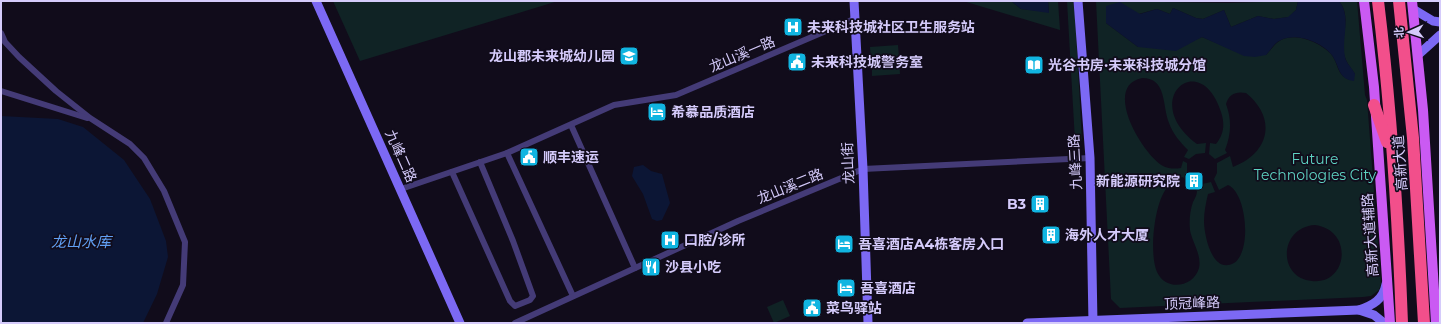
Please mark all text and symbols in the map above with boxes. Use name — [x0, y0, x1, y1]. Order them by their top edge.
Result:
north arrow — [1389, 12, 1429, 52]
hospital icon: 未来科技城社区卫生服务站 — [782, 16, 804, 38]
place label: 未来科技城社区卫生服务站 — [807, 18, 975, 36]
text: 北 — [1392, 27, 1406, 38]
street label: 龙山溪一路 — [706, 32, 778, 76]
school or university icon: 龙山郡未来城幼儿园 — [618, 45, 640, 67]
place label: 龙山郡未来城幼儿园 — [489, 47, 615, 65]
public building icon: 未来科技城警务室 — [786, 51, 808, 73]
place label: 未来科技城警务室 — [811, 53, 923, 71]
library icon: 光谷书房·未来科技城分馆 — [1023, 54, 1045, 76]
place label: 光谷书房·未来科技城分馆 — [1048, 56, 1206, 74]
hotel icon: 希慕品质酒店 — [646, 101, 668, 123]
place label: 希慕品质酒店 — [671, 103, 755, 121]
street label: 九峰二路 — [381, 127, 421, 185]
street label: 九峰三路 — [1065, 134, 1085, 190]
street label: 高新大道 — [1389, 134, 1411, 192]
street label: 龙山街 — [838, 142, 858, 184]
public building icon: 顺丰速运 — [518, 146, 540, 168]
place label: 顺丰速运 — [543, 148, 599, 166]
park label: Future Technologies City — [1254, 150, 1377, 184]
street label: 龙山溪二路 — [754, 165, 826, 207]
building icon: 新能源研究院 — [1183, 170, 1205, 192]
place label: 新能源研究院 — [1096, 172, 1180, 190]
street label: 高新大道辅路 — [1358, 192, 1382, 278]
building icon: B3 — [1029, 193, 1051, 215]
place label: B3 — [1007, 195, 1026, 213]
building icon: 海外人才大厦 — [1040, 224, 1062, 246]
place label: 海外人才大厦 — [1065, 226, 1149, 244]
hospital icon: 口腔/诊所 — [659, 229, 681, 251]
place label: 口腔/诊所 — [684, 231, 746, 249]
water label: 龙山水库 — [51, 232, 114, 251]
hotel icon: 吾喜酒店A4栋客房入口 — [833, 233, 855, 255]
place label: 吾喜酒店A4栋客房入口 — [858, 235, 1004, 253]
restaurant icon: 沙县小吃 — [640, 256, 662, 278]
place label: 沙县小吃 — [665, 258, 721, 276]
hotel icon: 吾喜酒店 — [835, 277, 857, 299]
place label: 吾喜酒店 — [860, 279, 916, 297]
street label: 顶冠峰路 — [1164, 293, 1220, 313]
public building icon: 菜鸟驿站 — [801, 297, 823, 319]
place label: 菜鸟驿站 — [826, 299, 882, 317]

